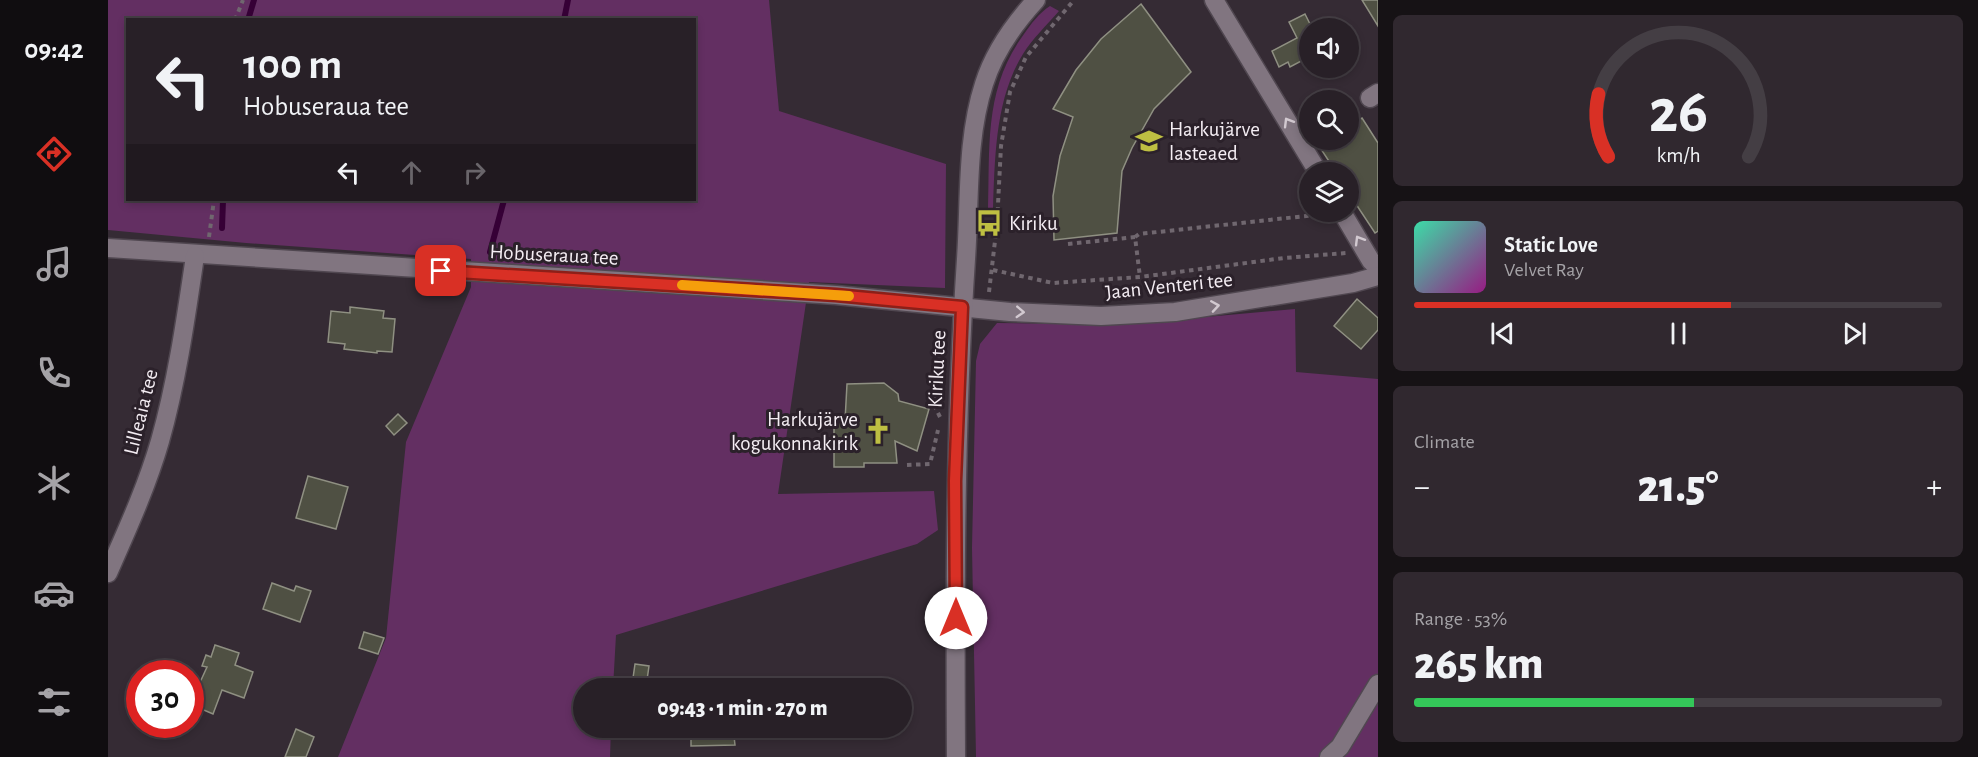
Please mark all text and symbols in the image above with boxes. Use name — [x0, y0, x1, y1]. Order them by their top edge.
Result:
map controls — [1299, 18, 1359, 222]
button: sound — [1299, 18, 1359, 78]
text: 09:42 — [24, 36, 84, 63]
icon: left — [144, 42, 222, 120]
text: 100 m — [243, 44, 342, 86]
text: 26 — [1648, 81, 1708, 143]
button: search — [1299, 90, 1359, 150]
text: Hobuseraua tee — [243, 93, 409, 120]
one-way arrow — [1285, 118, 1296, 129]
place label: Harkujärve lasteaed — [1169, 119, 1260, 164]
school or university icon: Harkujärve lasteaed — [1134, 126, 1164, 156]
icon: directions — [33, 133, 75, 175]
text: km/h — [1656, 146, 1700, 167]
icon: left — [332, 156, 365, 189]
icon: ahead — [395, 156, 428, 189]
icon: right — [458, 156, 491, 189]
button: layers — [1299, 162, 1359, 222]
bus stop icon: Kiriku — [974, 208, 1004, 238]
place label: Kiriku — [1009, 213, 1058, 234]
text: Static Love — [1504, 234, 1598, 256]
one-way arrow — [1355, 236, 1367, 246]
street label: Hobuseraua tee — [489, 241, 619, 269]
icon: music — [33, 243, 75, 285]
pin — [415, 245, 466, 296]
icon: arrive — [424, 254, 457, 287]
text: Velvet Ray — [1504, 260, 1584, 280]
street label: Jaan Venteri tee — [1104, 269, 1234, 303]
one-way arrow — [1209, 300, 1219, 313]
one-way arrow — [1016, 306, 1025, 319]
icon: previous — [1486, 317, 1519, 350]
icon: pause — [1662, 317, 1695, 350]
icon: next — [1838, 317, 1871, 350]
street label: Kiriku tee — [924, 330, 950, 408]
icon: phone — [33, 352, 75, 394]
street label: Lilleaia tee — [120, 367, 162, 457]
place label: Harkujärve kogukonnakirik — [731, 409, 858, 454]
church icon: Harkujärve kogukonnakirik — [863, 416, 893, 446]
text: Climate — [1414, 432, 1475, 452]
icon: climate — [33, 462, 75, 504]
text: 21.5° — [1637, 465, 1719, 510]
text: − — [1414, 471, 1430, 504]
text: + — [1926, 471, 1942, 504]
icon: car — [33, 572, 75, 614]
position arrow — [924, 586, 988, 650]
text: Range · 53% — [1414, 609, 1507, 629]
text: 265 km — [1414, 642, 1543, 687]
speed limit sign: 30 — [126, 660, 204, 738]
icon: filters — [33, 681, 75, 723]
text: 09:43 · 1 min · 270 m — [657, 697, 828, 719]

